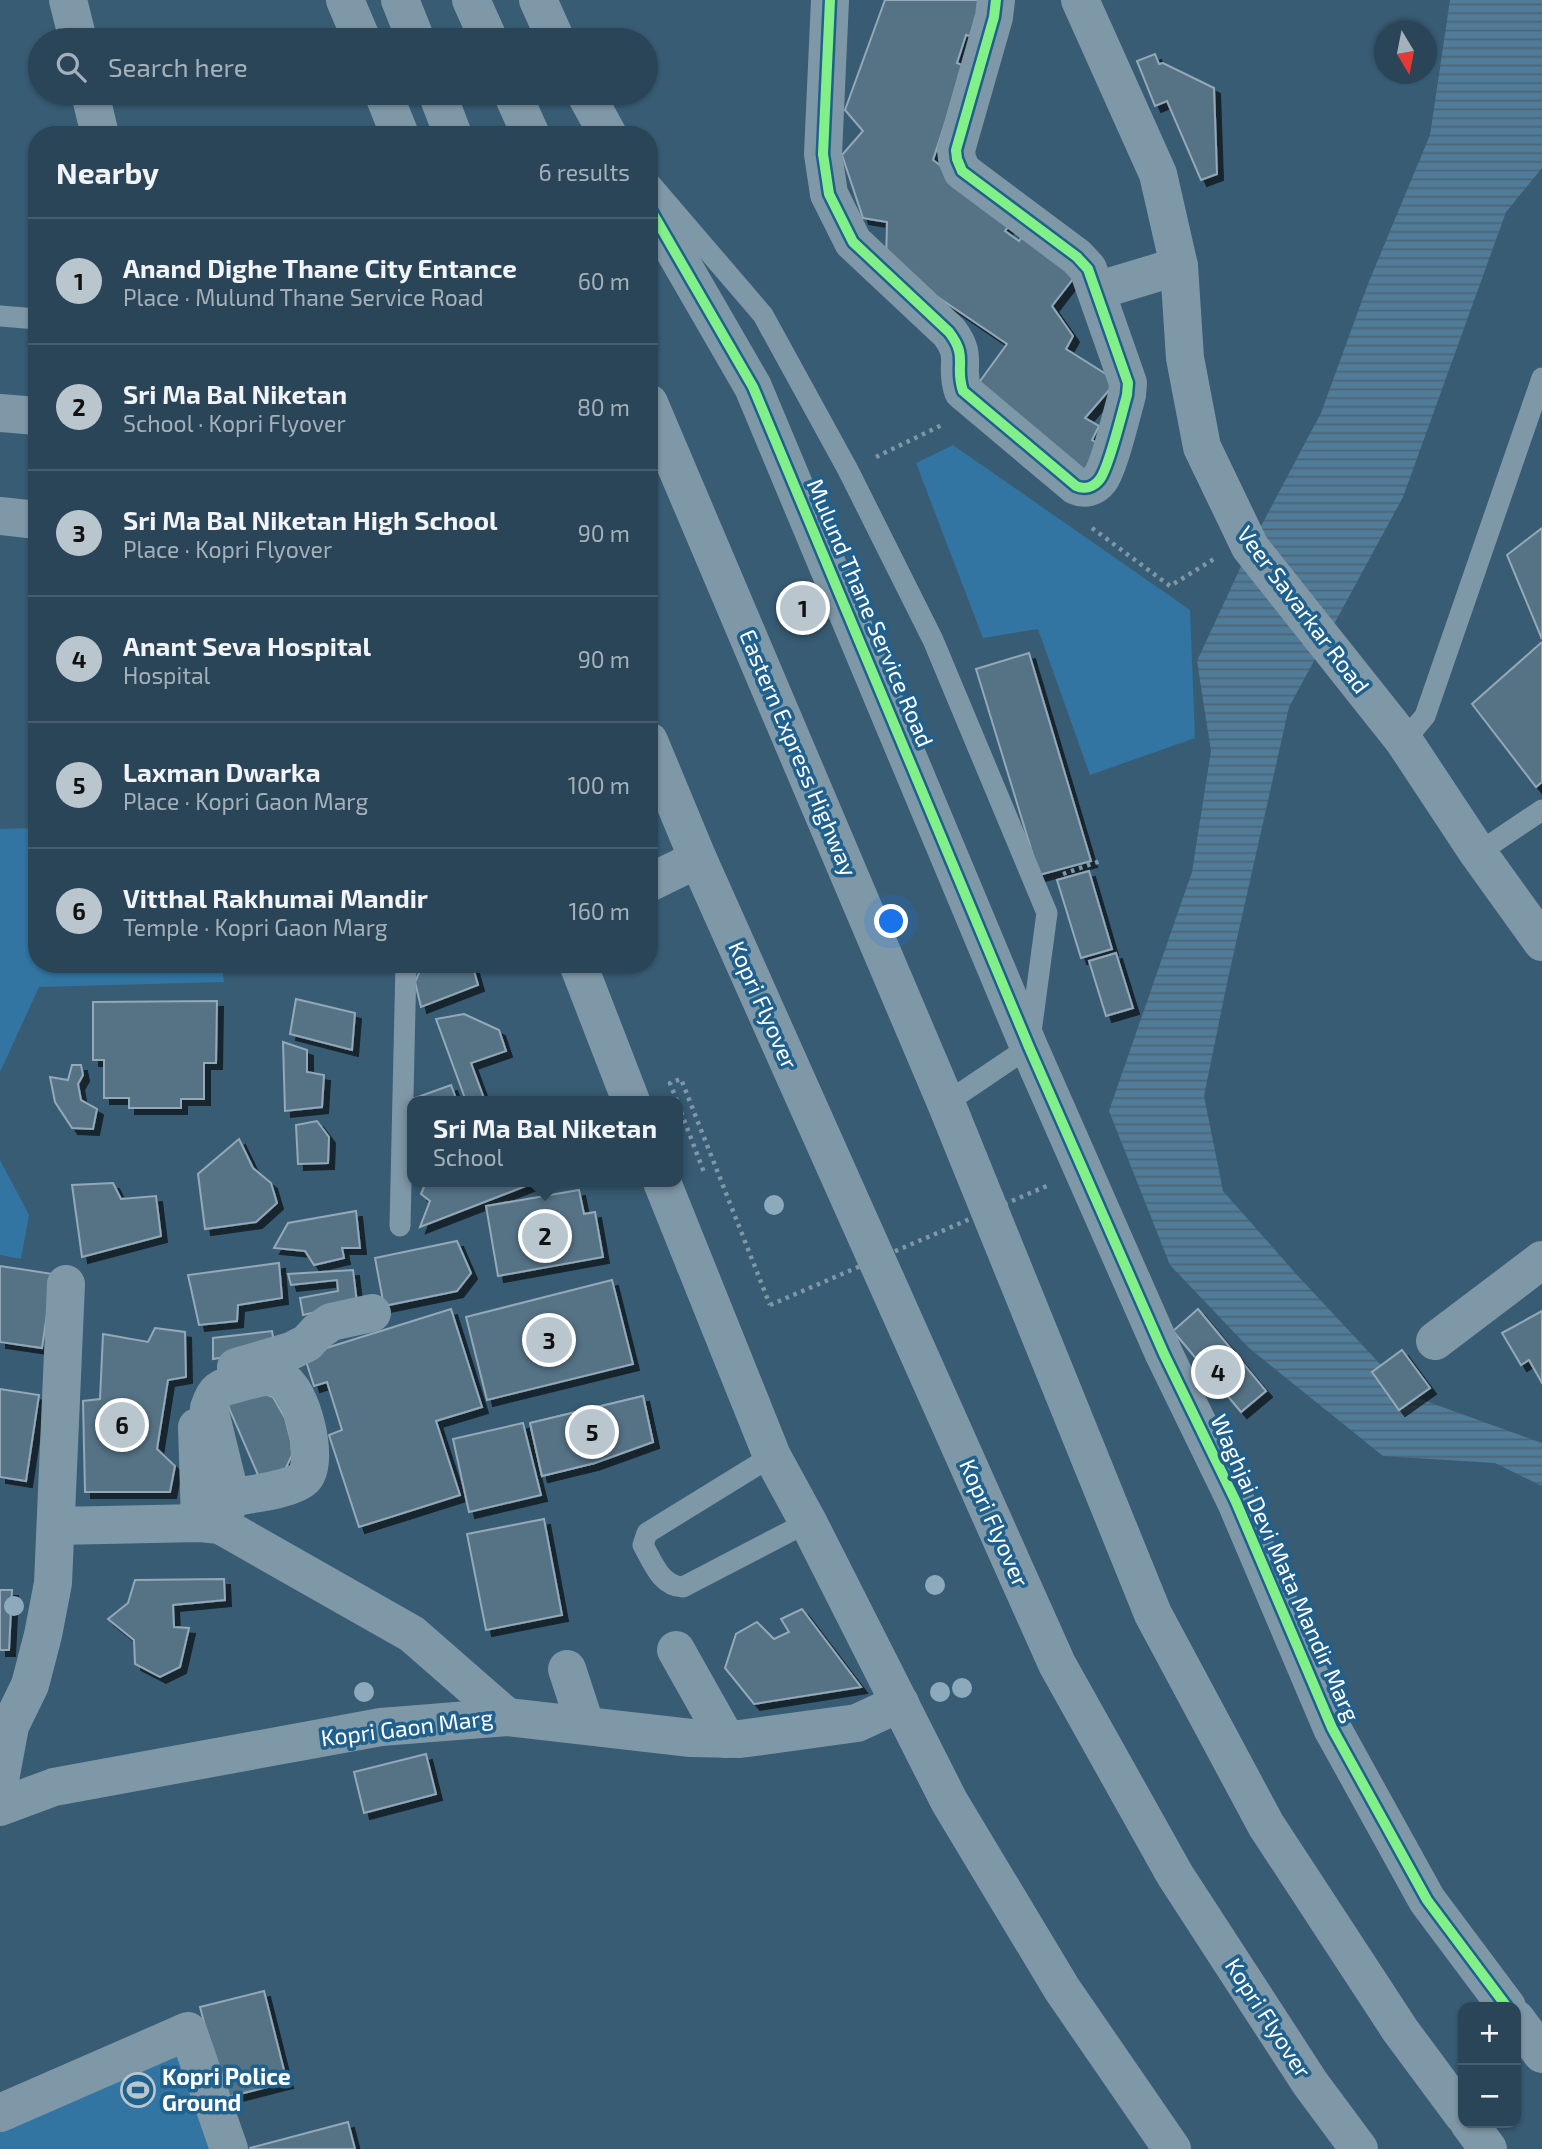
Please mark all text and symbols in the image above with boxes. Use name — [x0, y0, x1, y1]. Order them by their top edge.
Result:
north arrow — [1374, 21, 1437, 84]
search box — [28, 28, 658, 105]
icon: search — [52, 48, 90, 86]
text: Search here — [108, 51, 248, 82]
text: Nearby — [56, 154, 159, 190]
text: 6 results — [539, 158, 630, 186]
text: Anand Dighe Thane City Entance — [123, 252, 517, 283]
text: 1 — [74, 267, 84, 295]
text: 60 m — [578, 267, 630, 295]
text: Place · Mulund Thane Service Road — [123, 283, 484, 311]
text: Sri Ma Bal Niketan — [123, 378, 347, 409]
text: 2 — [72, 393, 86, 421]
text: 80 m — [577, 393, 630, 421]
text: School · Kopri Flyover — [123, 409, 346, 437]
street label: Mulund Thane Service Road — [802, 474, 940, 751]
text: Sri Ma Bal Niketan High School — [123, 504, 498, 535]
text: 3 — [72, 519, 86, 547]
text: 90 m — [578, 519, 630, 547]
street label: Veer Savarkar Road — [1232, 520, 1376, 699]
text: Place · Kopri Flyover — [123, 535, 332, 563]
pin: 1 — [780, 582, 826, 634]
street label: Eastern Express Highway — [734, 625, 864, 880]
text: Anant Seva Hospital — [123, 630, 371, 661]
text: 4 — [72, 645, 86, 673]
text: 90 m — [578, 645, 630, 673]
text: Hospital — [123, 661, 210, 689]
text: Laxman Dwarka — [123, 756, 320, 787]
text: 5 — [73, 771, 85, 799]
text: 100 m — [568, 771, 630, 799]
text: Place · Kopri Gaon Marg — [123, 787, 368, 815]
text: Vitthal Rakhumai Mandir — [123, 882, 428, 913]
text: 6 — [72, 897, 86, 925]
text: 160 m — [569, 897, 630, 925]
your location — [874, 904, 908, 938]
text: Temple · Kopri Gaon Marg — [123, 913, 388, 941]
street label: Kopri Flyover — [723, 936, 805, 1073]
popup — [407, 1096, 683, 1187]
text: Sri Ma Bal Niketan — [433, 1112, 657, 1143]
text: School — [433, 1143, 503, 1171]
pin: 2 — [522, 1210, 568, 1262]
pin: 3 — [526, 1314, 572, 1366]
pin: 4 — [1195, 1346, 1241, 1398]
pin: 6 — [99, 1399, 145, 1451]
pin: 5 — [569, 1406, 615, 1458]
street label: Waghjai Devi Mata Mandir Marg — [1205, 1410, 1367, 1726]
street label: Kopri Flyover — [954, 1454, 1036, 1591]
street label: Kopri Gaon Marg — [319, 1703, 495, 1751]
street label: Kopri Flyover — [1220, 1952, 1318, 2083]
map controls — [1458, 2002, 1521, 2128]
button: + — [1458, 2002, 1521, 2065]
place label: Kopri Police Ground — [162, 2062, 291, 2116]
button: − — [1458, 2065, 1521, 2128]
sports icon: Kopri Police Ground — [119, 2071, 157, 2109]

